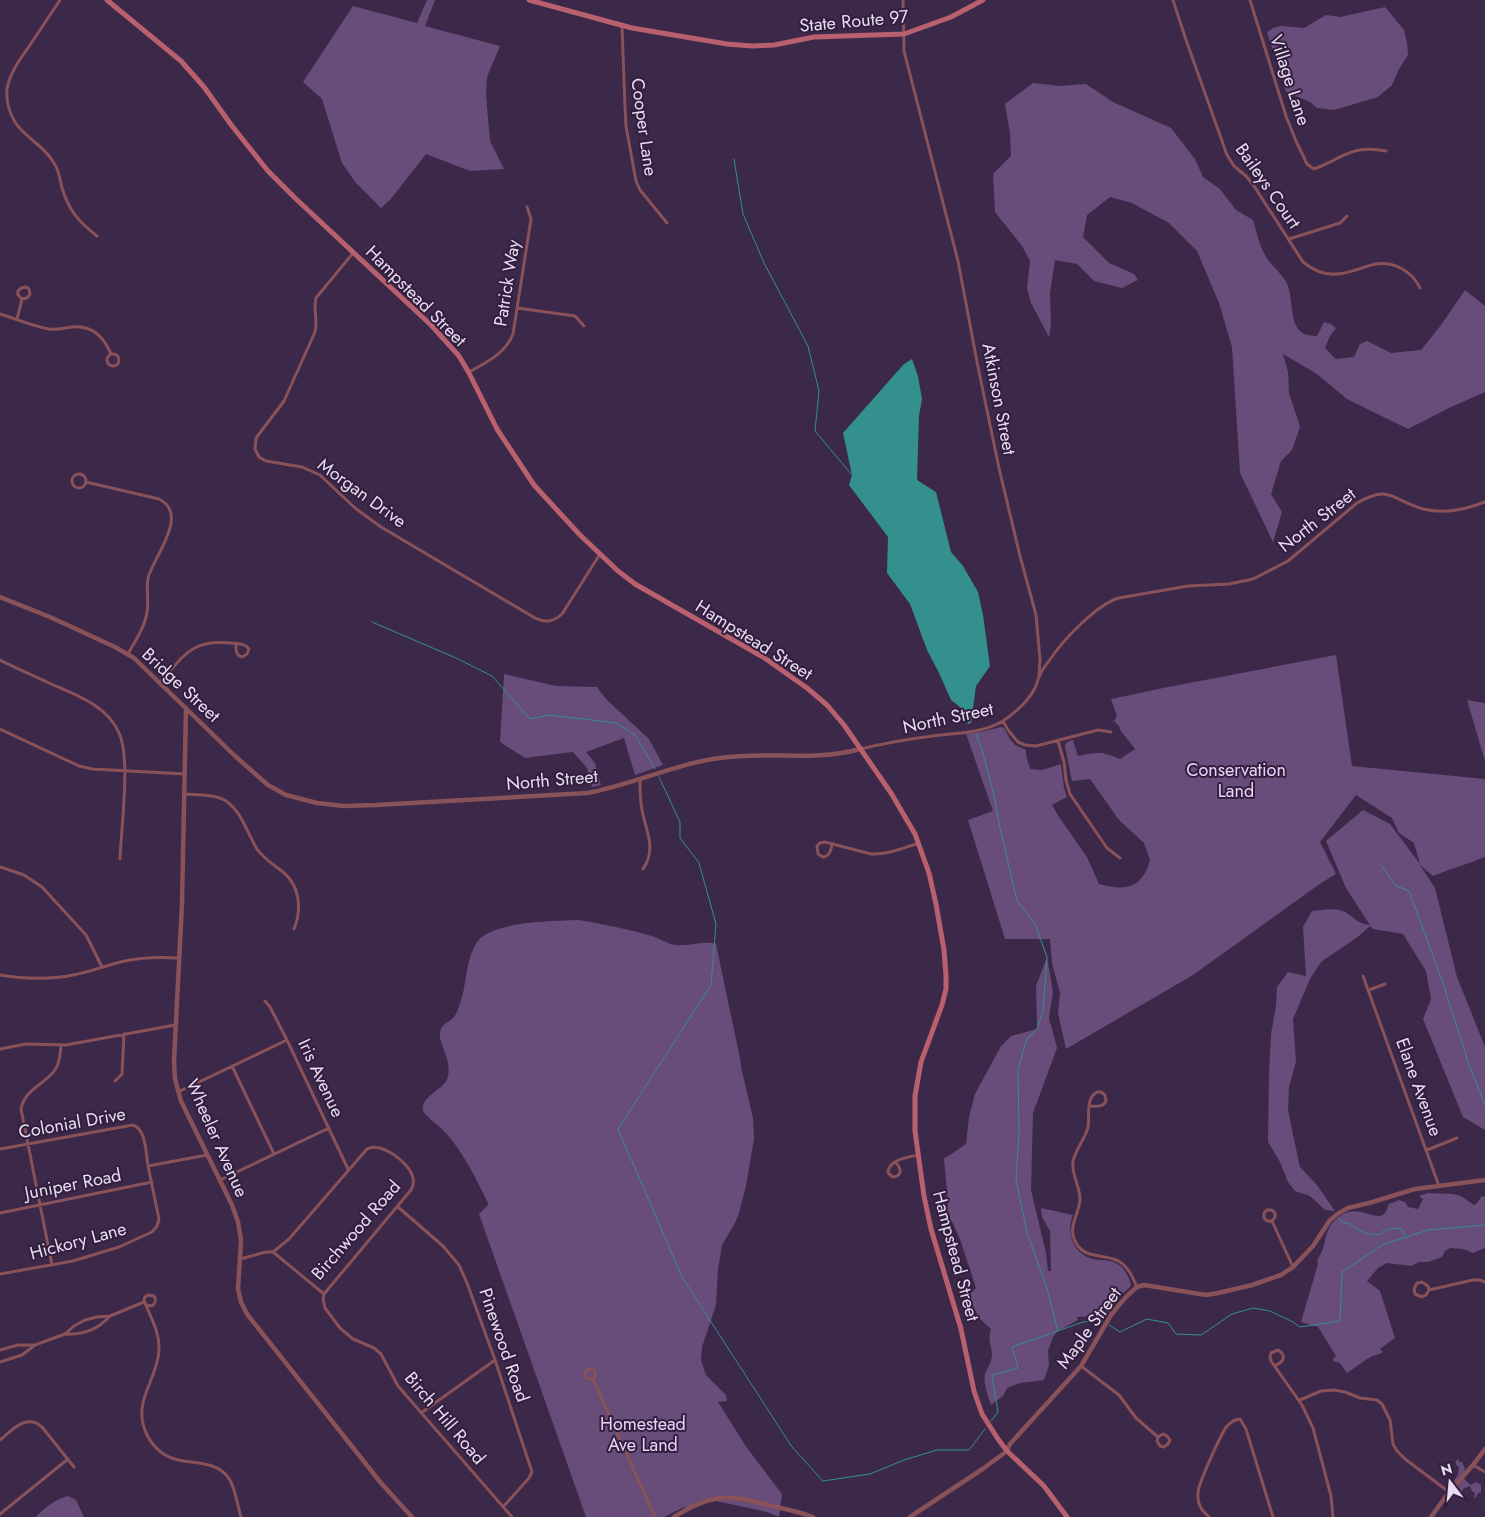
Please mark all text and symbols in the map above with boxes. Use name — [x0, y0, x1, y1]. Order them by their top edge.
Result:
street label: State Route 97 — [798, 3, 910, 39]
street label: Village Lane — [1263, 31, 1317, 129]
street label: Cooper Lane — [624, 76, 664, 178]
street label: Baileys Court — [1229, 138, 1307, 235]
street label: Patrick Way — [487, 238, 527, 328]
street label: Hampstead Street — [359, 239, 473, 353]
street label: Atkinson Street — [975, 341, 1023, 458]
street label: Morgan Drive — [312, 452, 412, 534]
street label: North Street — [1273, 481, 1362, 559]
street label: Hampstead Street — [690, 593, 818, 687]
street label: Bridge Street — [136, 642, 227, 729]
street label: North Street — [900, 696, 996, 740]
park label: Conservation Land — [1186, 757, 1286, 804]
street label: North Street — [505, 763, 600, 797]
street label: Iris Avenue — [291, 1034, 351, 1122]
street label: Elane Avenue — [1389, 1034, 1449, 1140]
street label: Wheeler Avenue — [179, 1075, 255, 1201]
street label: Colonial Drive — [16, 1101, 128, 1145]
street label: Juniper Road — [21, 1162, 124, 1206]
street label: Birchwood Road — [305, 1174, 407, 1286]
street label: Hampstead Street — [926, 1188, 986, 1325]
street label: Hickory Lane — [27, 1216, 129, 1266]
street label: Maple Street — [1050, 1281, 1128, 1374]
street label: Pinewood Road — [472, 1284, 536, 1406]
street label: Birch Hill Road — [398, 1366, 492, 1470]
park label: Homestead Ave Land — [600, 1411, 686, 1458]
north arrow — [1425, 1457, 1475, 1507]
text: N — [1438, 1458, 1455, 1481]

